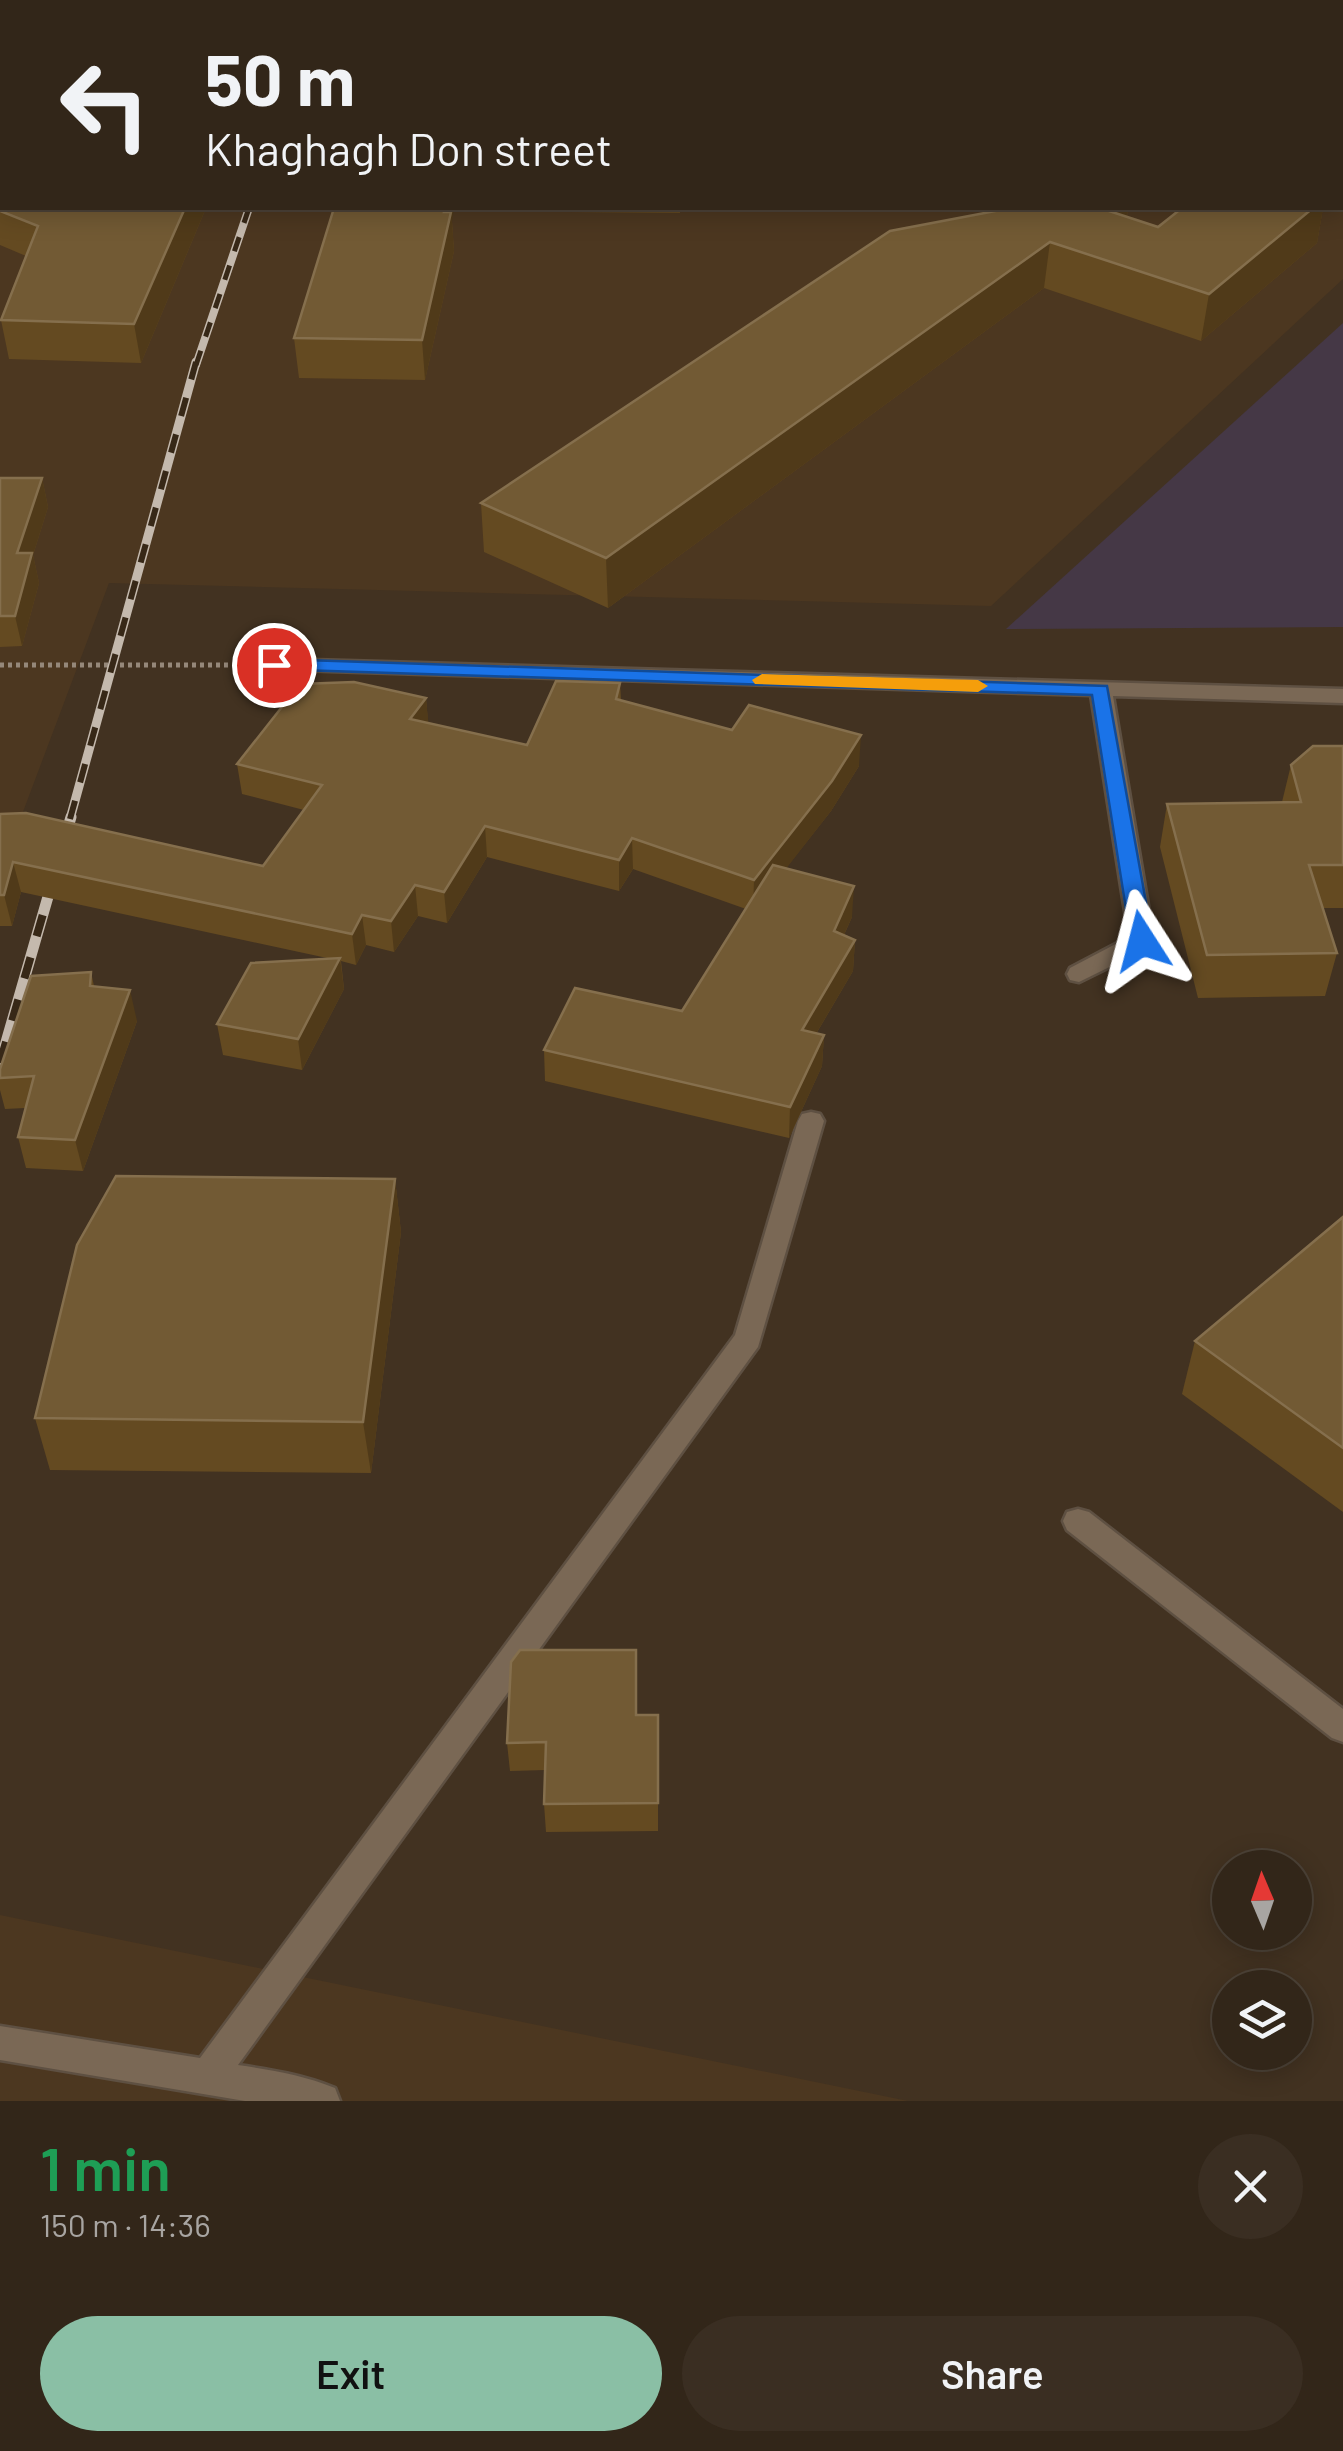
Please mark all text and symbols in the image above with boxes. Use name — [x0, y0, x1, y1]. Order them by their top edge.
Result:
text: 50 m — [205, 36, 355, 120]
icon: left — [40, 40, 170, 170]
text: Khaghagh Don street — [205, 121, 612, 175]
pin — [232, 623, 317, 708]
icon: arrive — [247, 638, 302, 693]
position arrow — [1090, 889, 1194, 993]
north arrow — [1212, 1850, 1312, 1950]
map controls — [1212, 1850, 1312, 2070]
button: layers — [1212, 1970, 1312, 2070]
text: 1 min — [40, 2131, 171, 2203]
button: close — [1198, 2134, 1303, 2239]
text: 150 m · 14:36 — [40, 2205, 211, 2243]
button: Exit — [40, 2316, 662, 2431]
button: Share — [682, 2316, 1303, 2431]

